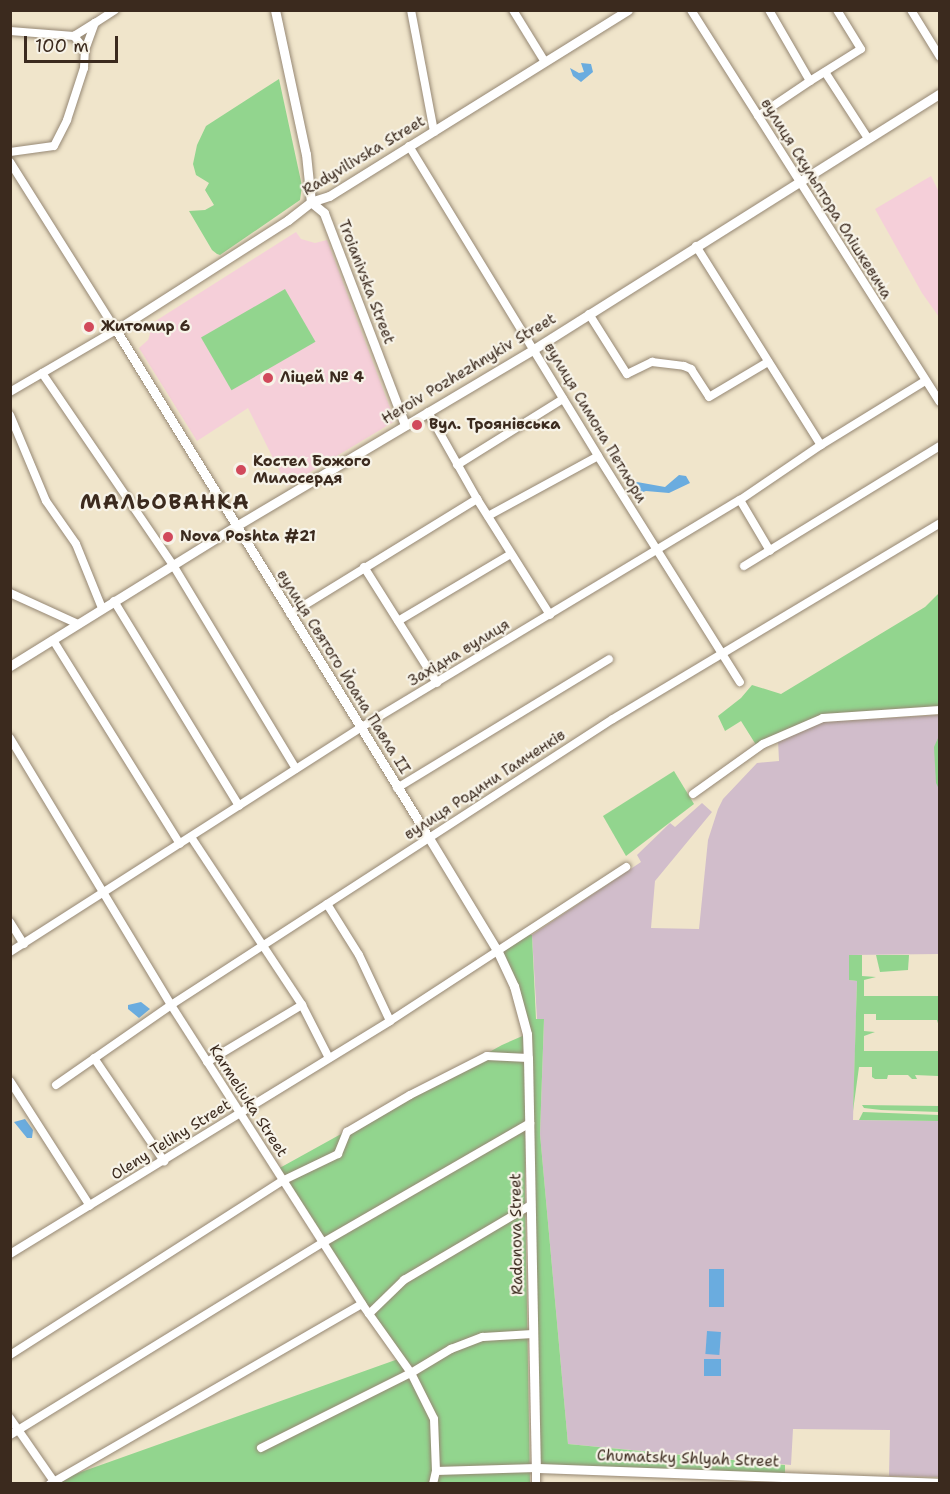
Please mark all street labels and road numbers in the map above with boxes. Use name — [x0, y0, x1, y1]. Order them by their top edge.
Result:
street label: вулиця Скульптора Олішкевича — [757, 95, 895, 303]
street label: Radyvilivska Street — [300, 112, 428, 200]
street label: Troianivska Street — [334, 217, 398, 347]
street label: Heroiv Pozhezhnykiv Street — [379, 310, 559, 428]
street label: вулиця Симона Петлюри — [540, 340, 650, 506]
street label: вулиця Святого Йоана Павла II — [273, 567, 413, 777]
street label: Західна вулиця — [405, 616, 513, 690]
street label: вулиця Родини Гамченків — [401, 726, 569, 844]
street label: Karmeliuka Street — [205, 1042, 291, 1160]
street label: Oleny Telihy Street — [108, 1096, 234, 1184]
street label: Radonova Street — [507, 1173, 527, 1295]
street label: Chumatsky Shlyah Street — [596, 1447, 780, 1471]

